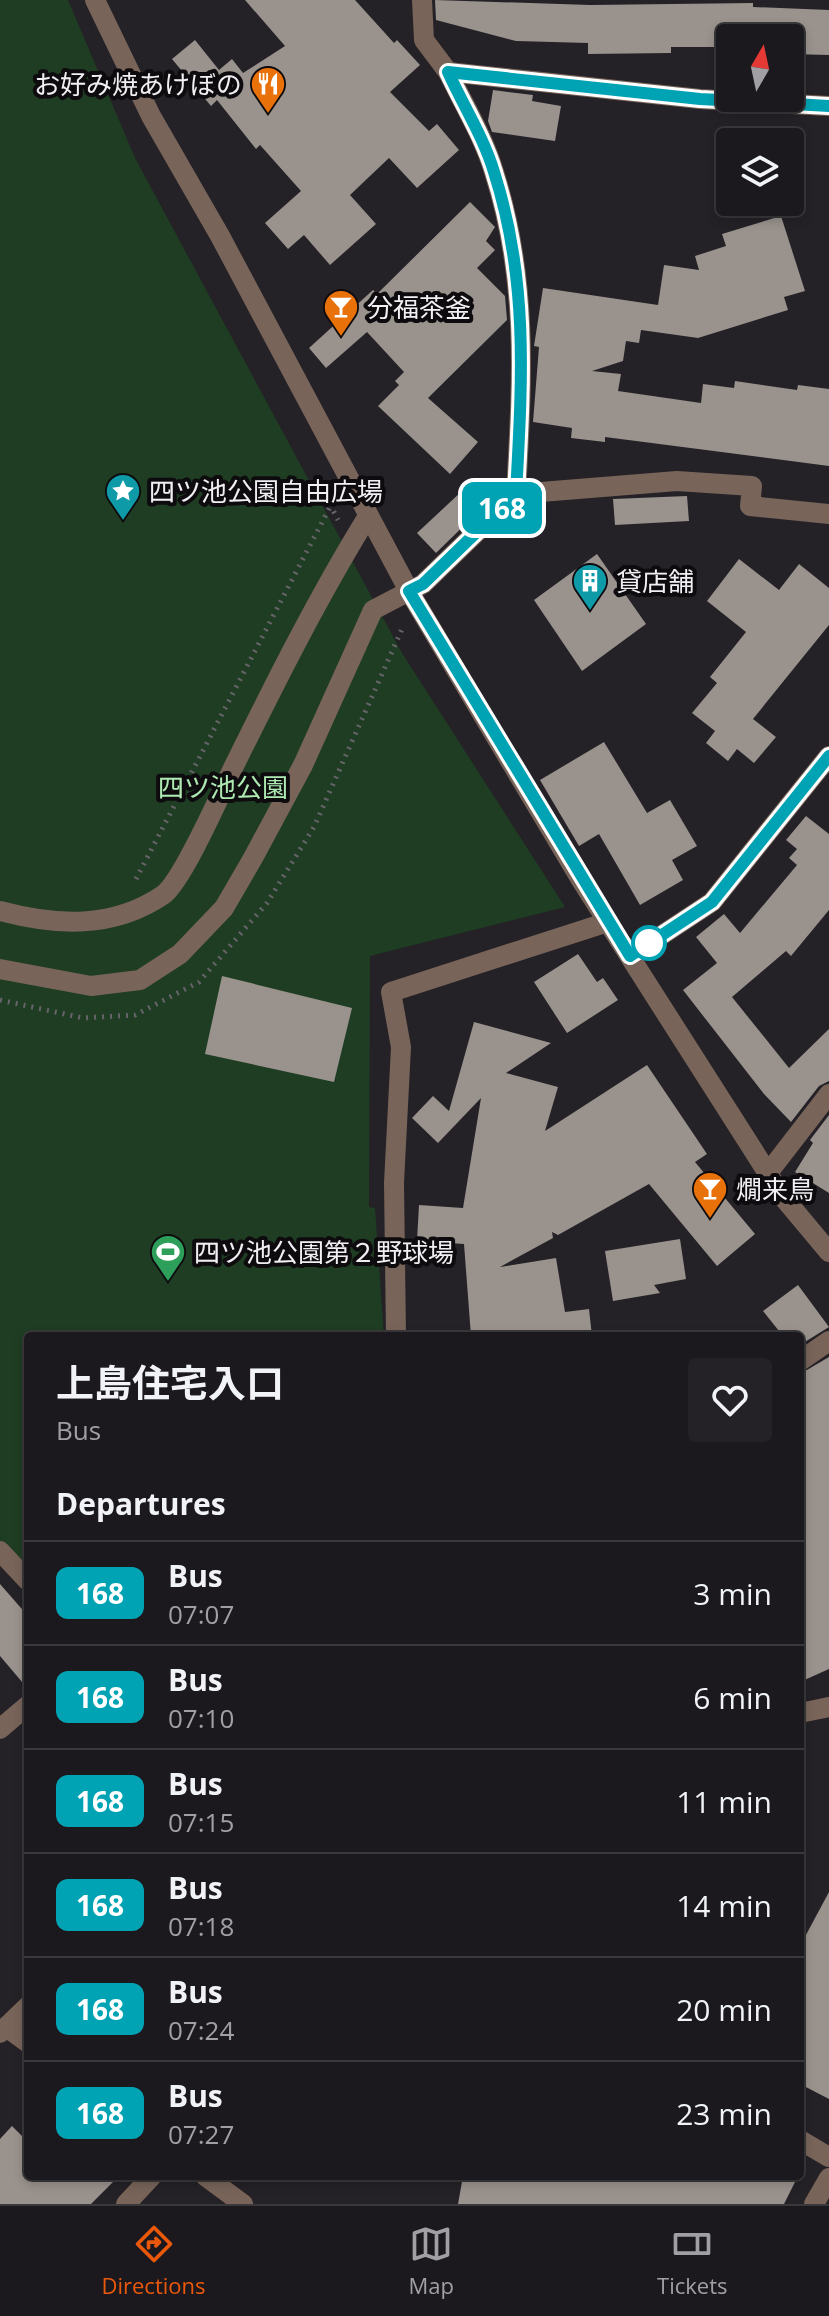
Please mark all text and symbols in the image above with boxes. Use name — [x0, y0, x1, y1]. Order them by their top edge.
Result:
north arrow — [716, 24, 804, 112]
map controls — [716, 24, 804, 216]
restaurant icon: お好み焼あけぼの — [249, 65, 287, 115]
place label: お好み焼あけぼの — [34, 66, 242, 102]
button: layers — [716, 128, 804, 216]
bar icon: 分福茶釜 — [322, 288, 360, 338]
place label: 分福茶釜 — [367, 289, 471, 325]
place icon: 四ツ池公園自由広場 — [104, 472, 142, 522]
place label: 四ツ池公園自由広場 — [149, 473, 383, 509]
line badge: 168 — [456, 482, 548, 534]
text: 168 — [478, 489, 526, 527]
building icon: 貸店舗 — [571, 562, 609, 612]
place label: 貸店舗 — [616, 563, 694, 599]
park label: 四ツ池公園 — [158, 769, 288, 805]
unlabelled marker — [632, 926, 666, 960]
bar icon: 燗来鳥 — [691, 1170, 729, 1220]
place label: 燗来鳥 — [736, 1171, 814, 1207]
sports icon: 四ツ池公園第２野球場 — [149, 1233, 187, 1283]
place label: 四ツ池公園第２野球場 — [194, 1234, 454, 1270]
text: 上島住宅入口 — [56, 1356, 284, 1408]
button: heart — [688, 1358, 772, 1442]
text: Bus — [56, 1412, 101, 1448]
text: Departures — [56, 1483, 226, 1524]
text: Bus — [168, 1555, 223, 1596]
text: 3 min — [693, 1573, 772, 1614]
text: 168 — [76, 1574, 124, 1612]
text: 07:07 — [168, 1596, 234, 1632]
text: Bus — [168, 1659, 223, 1700]
text: 6 min — [693, 1677, 772, 1718]
text: 168 — [76, 1678, 124, 1716]
text: 07:10 — [168, 1700, 234, 1736]
text: Bus — [168, 1763, 223, 1804]
text: 11 min — [676, 1781, 772, 1822]
text: 168 — [76, 1782, 124, 1820]
text: 07:15 — [168, 1804, 234, 1840]
text: Bus — [168, 1867, 223, 1908]
text: 14 min — [676, 1885, 772, 1926]
text: 168 — [76, 1886, 124, 1924]
text: 07:18 — [168, 1908, 234, 1944]
text: Bus — [168, 1971, 223, 2012]
text: 20 min — [676, 1989, 772, 2030]
text: 168 — [76, 1990, 124, 2028]
text: 07:24 — [168, 2012, 234, 2048]
text: Bus — [168, 2075, 223, 2116]
text: 23 min — [676, 2093, 772, 2134]
text: 168 — [76, 2094, 124, 2132]
text: 07:27 — [168, 2116, 234, 2152]
tab: Directions — [102, 2222, 206, 2300]
tab: Map — [409, 2222, 454, 2300]
tab: Tickets — [657, 2222, 727, 2300]

